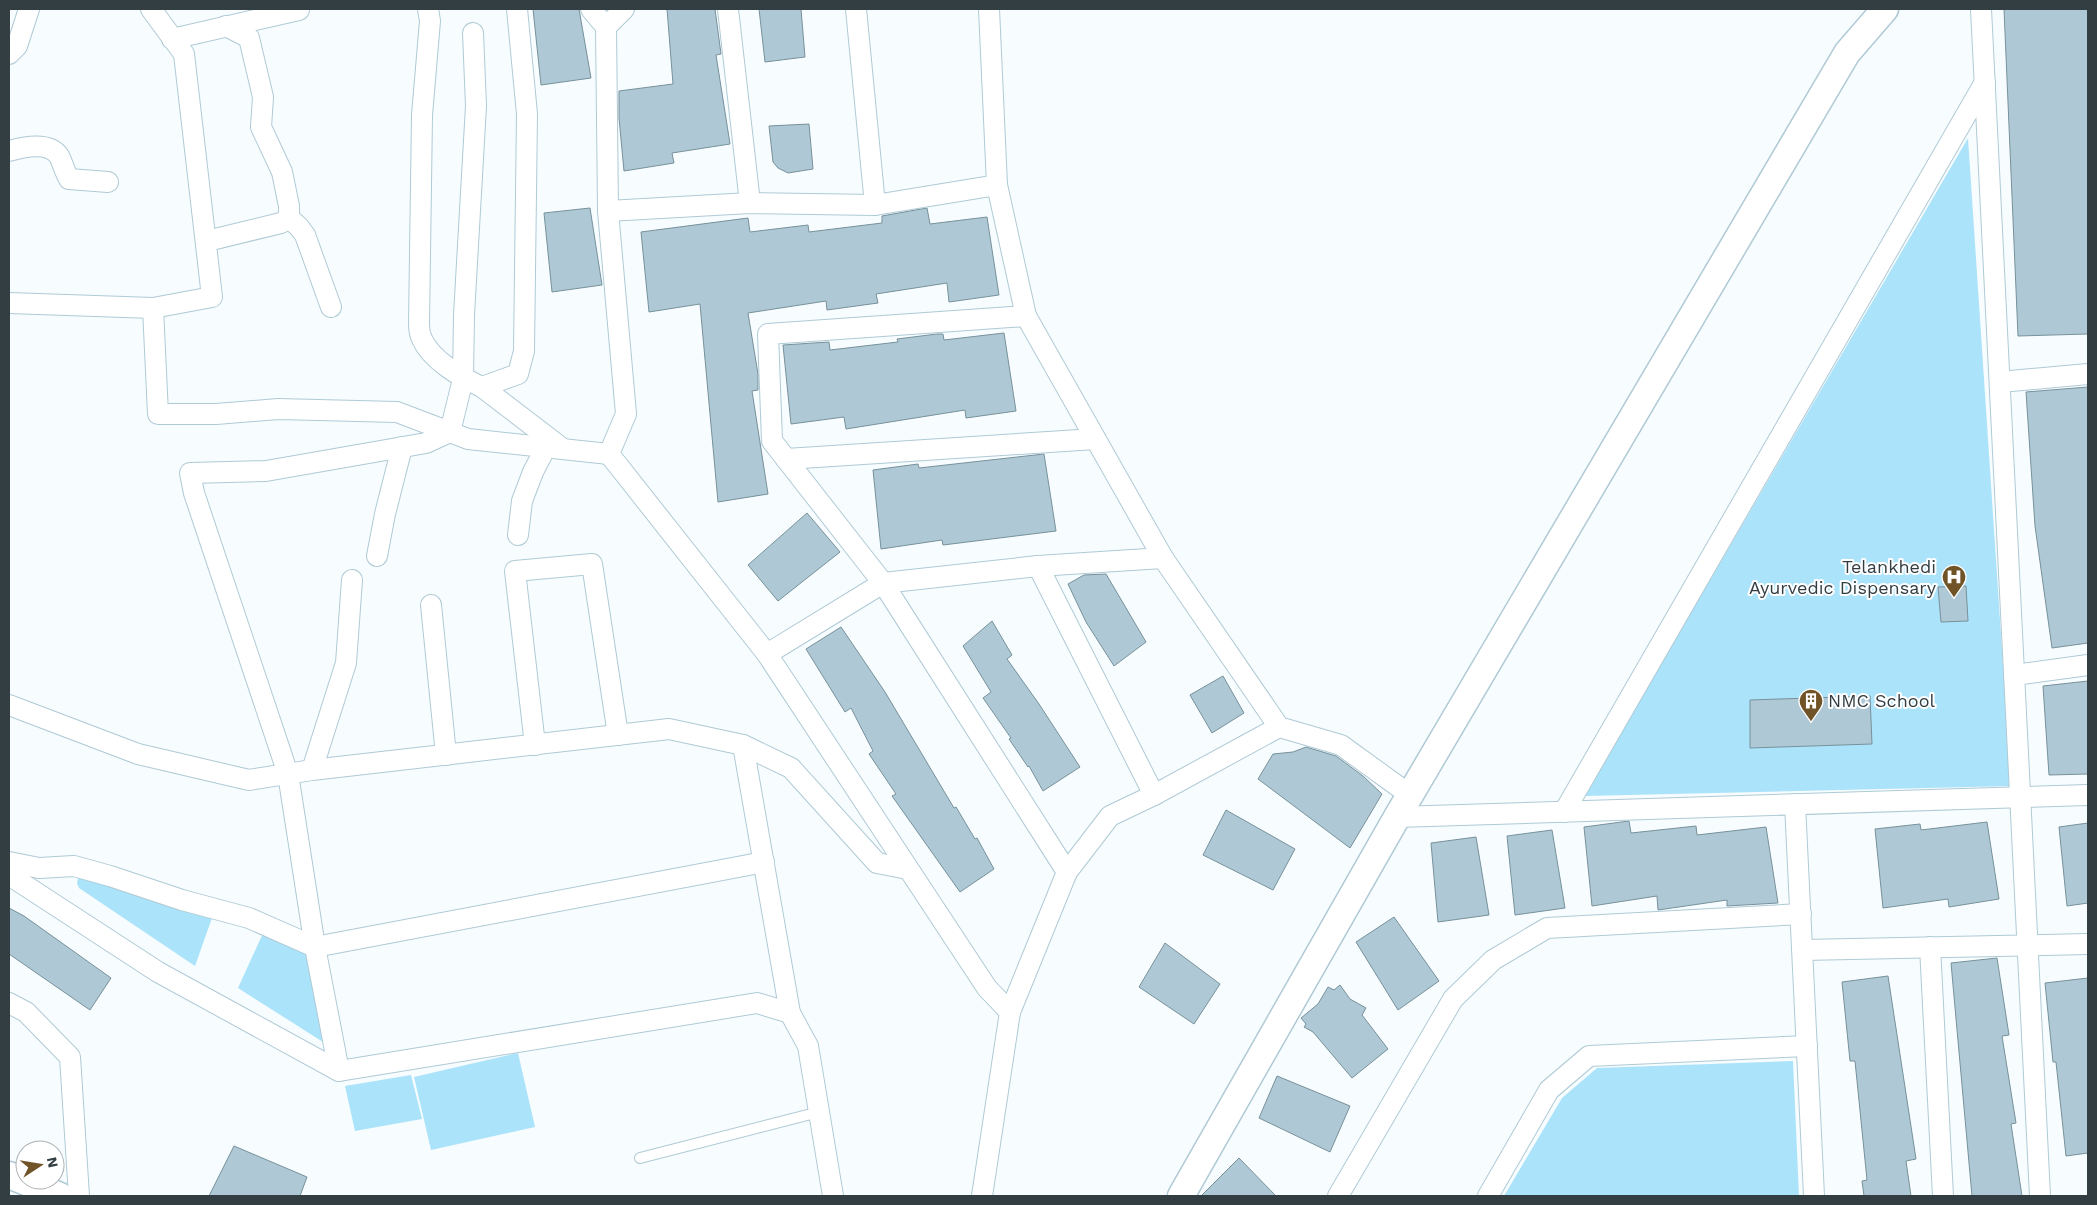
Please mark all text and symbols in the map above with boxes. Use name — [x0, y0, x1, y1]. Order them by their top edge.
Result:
place label: Telankhedi Ayurvedic Dispensary — [1749, 556, 1937, 598]
hospital icon: Telankhedi Ayurvedic Dispensary — [1941, 564, 1967, 598]
building icon: NMC School — [1798, 688, 1824, 722]
place label: NMC School — [1828, 690, 1935, 711]
north arrow — [15, 1140, 65, 1190]
text: N — [44, 1156, 62, 1169]

